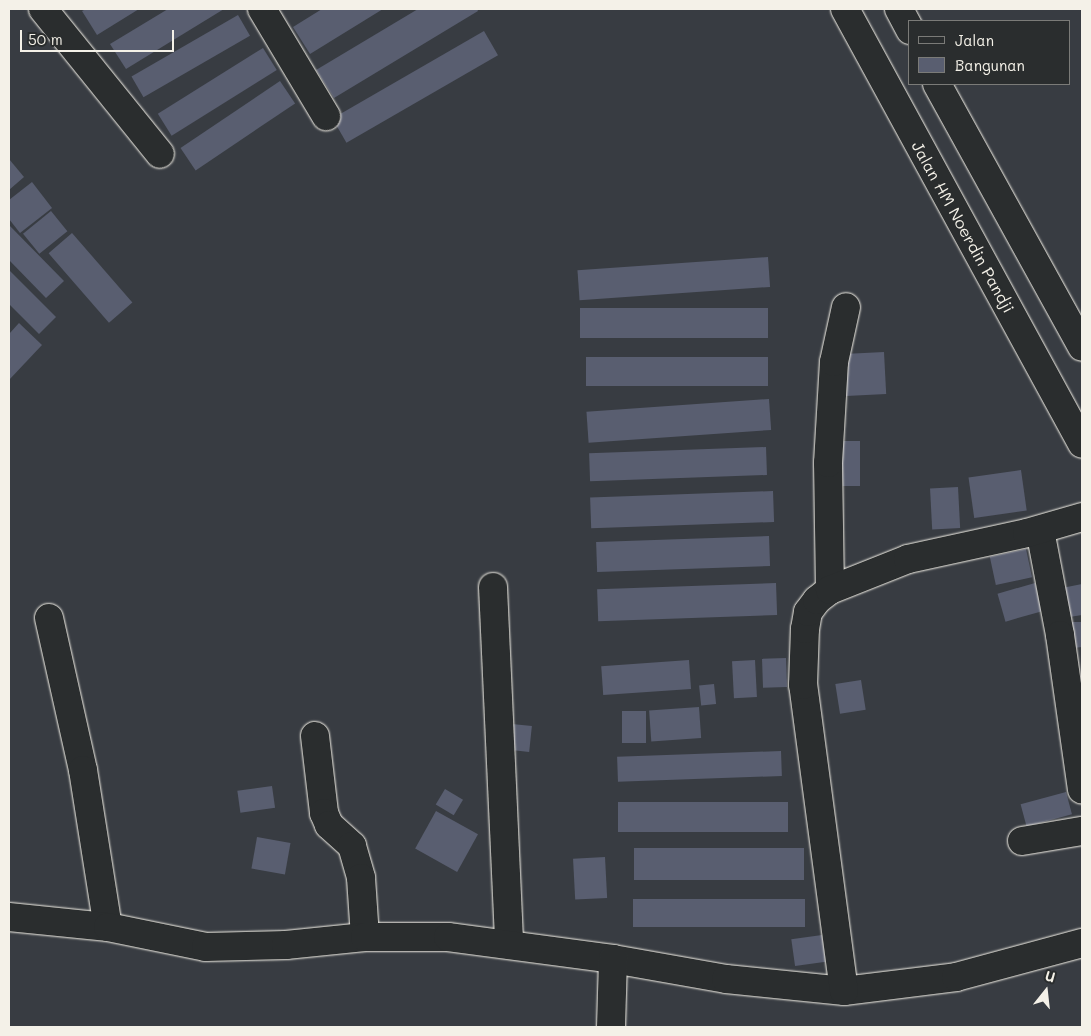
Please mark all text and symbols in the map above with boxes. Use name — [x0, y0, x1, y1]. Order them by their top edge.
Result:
scale bar — [22, 20, 176, 52]
legend — [908, 20, 1071, 85]
text: 50 m — [28, 29, 63, 49]
text: Jalan — [955, 30, 994, 50]
text: Bangunan — [955, 55, 1025, 75]
street label: Jalan HM Noerdin Pandji — [908, 138, 1018, 316]
north arrow — [1021, 966, 1071, 1016]
text: U — [1043, 966, 1058, 987]

